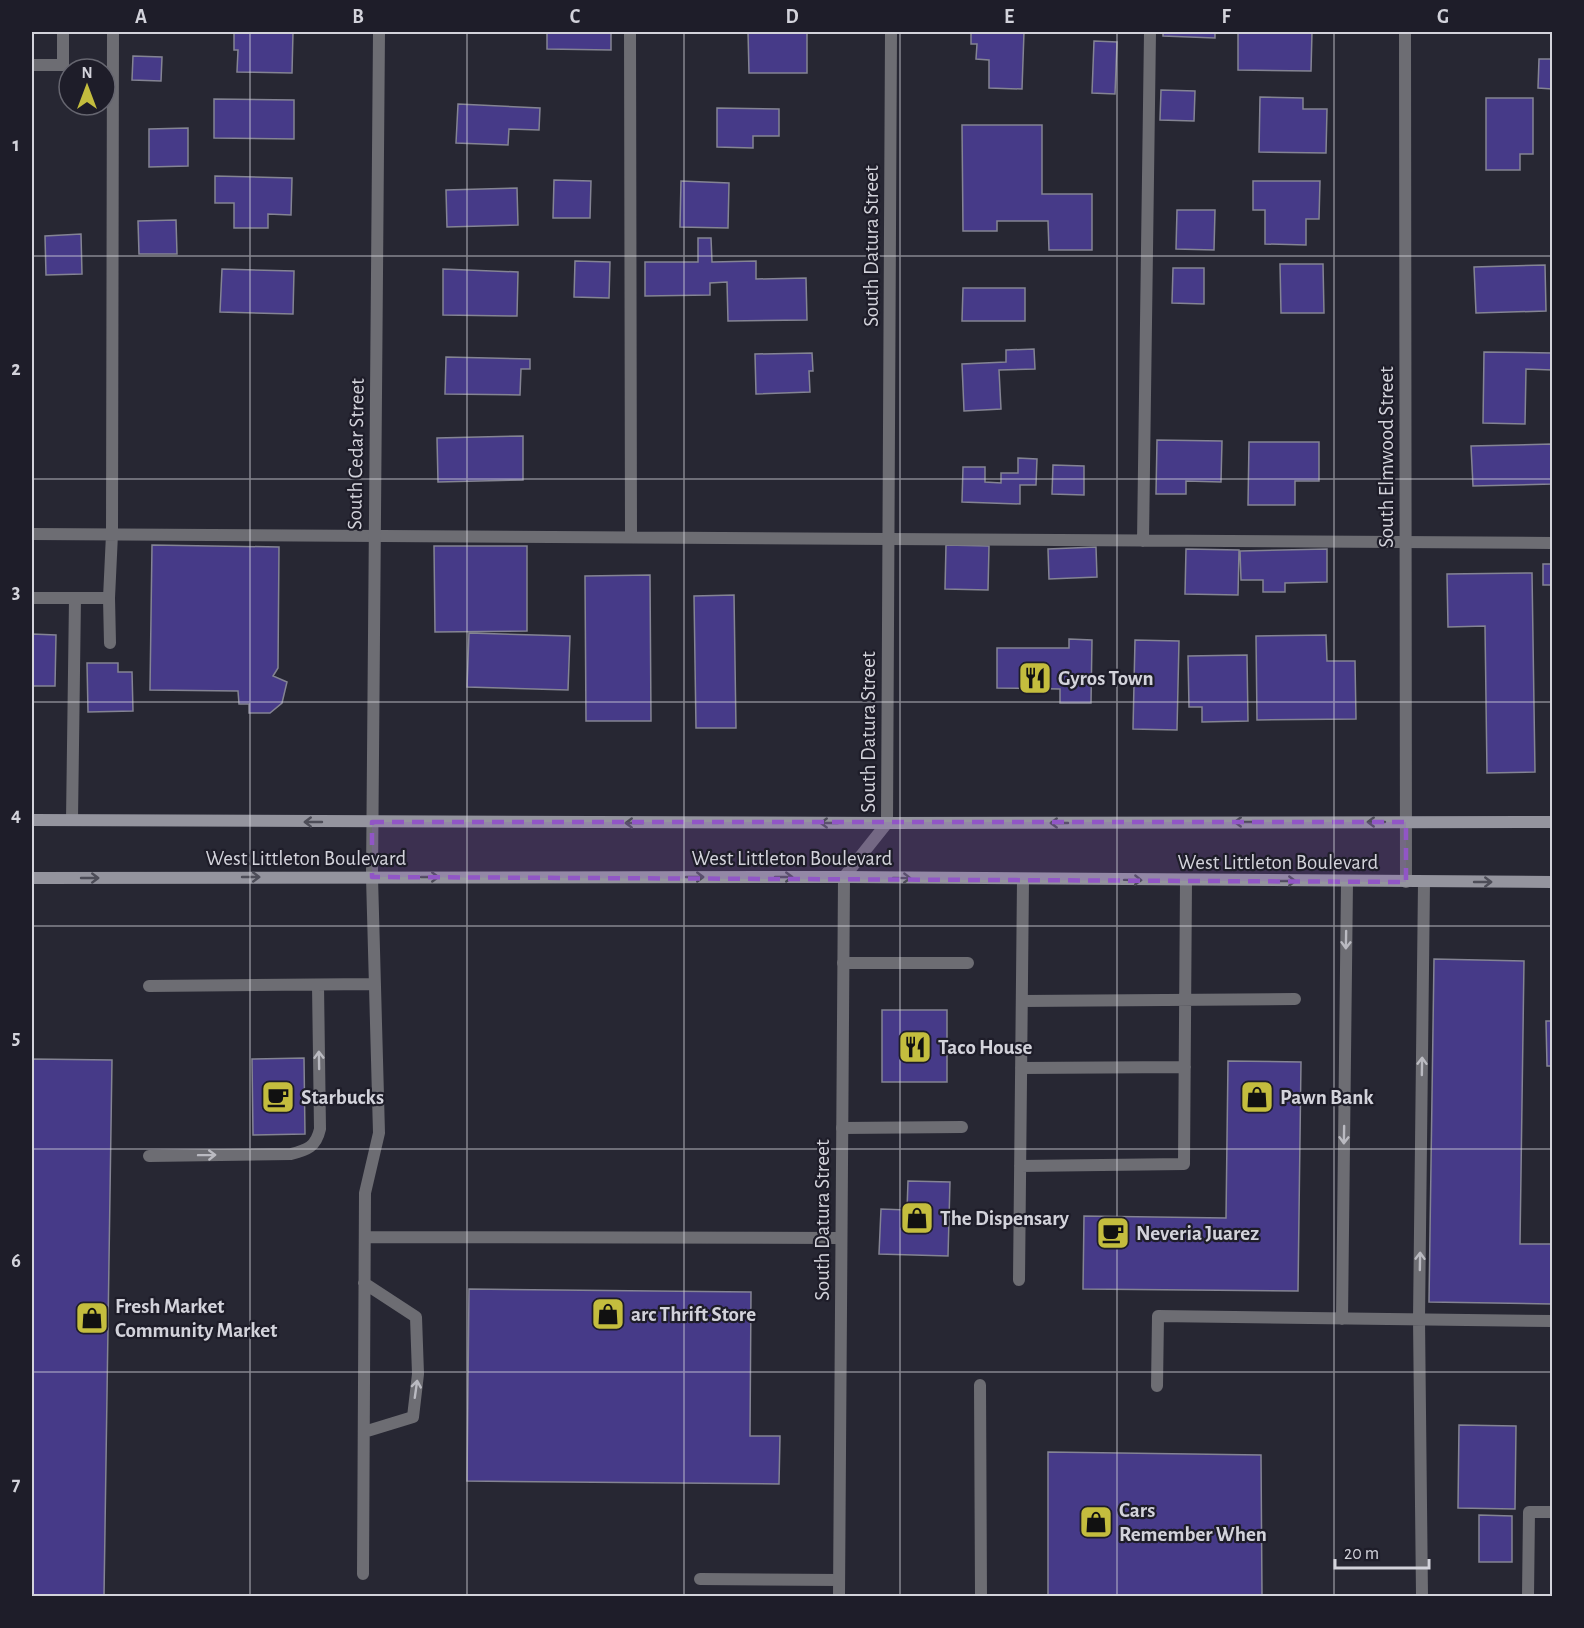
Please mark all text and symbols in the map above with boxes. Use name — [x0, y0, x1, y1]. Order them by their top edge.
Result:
text: A — [135, 7, 147, 27]
text: B — [352, 7, 364, 27]
text: C — [570, 7, 581, 27]
text: D — [785, 7, 799, 27]
text: E — [1004, 7, 1014, 27]
text: F — [1221, 7, 1231, 27]
text: G — [1437, 7, 1449, 27]
north arrow — [57, 57, 117, 117]
text: N — [81, 65, 93, 81]
text: 1 — [12, 135, 20, 155]
street label: South Datura Street — [861, 165, 882, 327]
text: 2 — [11, 359, 21, 379]
street label: South Elmwood Street — [1376, 366, 1397, 548]
street label: South Cedar Street — [344, 378, 368, 530]
text: 3 — [12, 582, 20, 602]
street label: South Datura Street — [858, 651, 879, 813]
restaurant icon: Gyros Town — [1017, 660, 1053, 696]
place label: Gyros Town — [1058, 668, 1154, 689]
text: 4 — [11, 805, 21, 825]
one-way arrow — [304, 816, 324, 828]
one-way arrow — [1233, 816, 1253, 828]
one-way arrow — [1367, 816, 1387, 828]
one-way arrow — [624, 817, 644, 829]
one-way arrow — [819, 817, 839, 829]
one-way arrow — [1049, 817, 1069, 829]
street label: West Littleton Boulevard — [206, 848, 407, 869]
street label: West Littleton Boulevard — [692, 848, 893, 869]
street label: West Littleton Boulevard — [1178, 852, 1379, 873]
one-way arrow — [241, 871, 261, 883]
one-way arrow — [420, 871, 440, 883]
one-way arrow — [684, 871, 704, 883]
one-way arrow — [774, 871, 794, 883]
one-way arrow — [80, 872, 99, 884]
one-way arrow — [892, 872, 912, 884]
one-way arrow — [1122, 874, 1142, 886]
one-way arrow — [1276, 875, 1296, 887]
one-way arrow — [1472, 876, 1492, 888]
one-way arrow — [1340, 930, 1352, 950]
text: 5 — [12, 1028, 20, 1048]
restaurant icon: Taco House — [897, 1029, 933, 1065]
place label: Taco House — [938, 1037, 1033, 1058]
one-way arrow — [313, 1050, 325, 1070]
one-way arrow — [1416, 1056, 1428, 1076]
cafe icon: Starbucks — [260, 1079, 296, 1115]
shop icon: Pawn Bank — [1239, 1079, 1275, 1115]
place label: Starbucks — [301, 1087, 384, 1108]
place label: Pawn Bank — [1280, 1087, 1374, 1108]
one-way arrow — [1338, 1125, 1350, 1145]
street label: South Datura Street — [812, 1139, 833, 1301]
one-way arrow — [197, 1149, 217, 1161]
shop icon: The Dispensary — [899, 1200, 935, 1236]
place label: The Dispensary — [940, 1208, 1070, 1229]
cafe icon: Neveria Juarez — [1095, 1215, 1131, 1251]
place label: Neveria Juarez — [1136, 1223, 1259, 1244]
text: 6 — [11, 1251, 21, 1271]
one-way arrow — [1414, 1251, 1426, 1271]
place label: Fresh Market Community Market — [115, 1296, 277, 1341]
shop icon: arc Thrift Store — [590, 1296, 626, 1332]
shop icon: Fresh Market Community Market — [74, 1300, 110, 1336]
place label: arc Thrift Store — [631, 1304, 756, 1325]
one-way arrow — [411, 1379, 422, 1399]
text: 7 — [12, 1474, 21, 1494]
place label: Cars Remember When — [1119, 1500, 1267, 1545]
shop icon: Cars Remember When — [1078, 1504, 1114, 1540]
scale bar — [1335, 1532, 1430, 1570]
text: 20 m — [1344, 1545, 1379, 1563]

